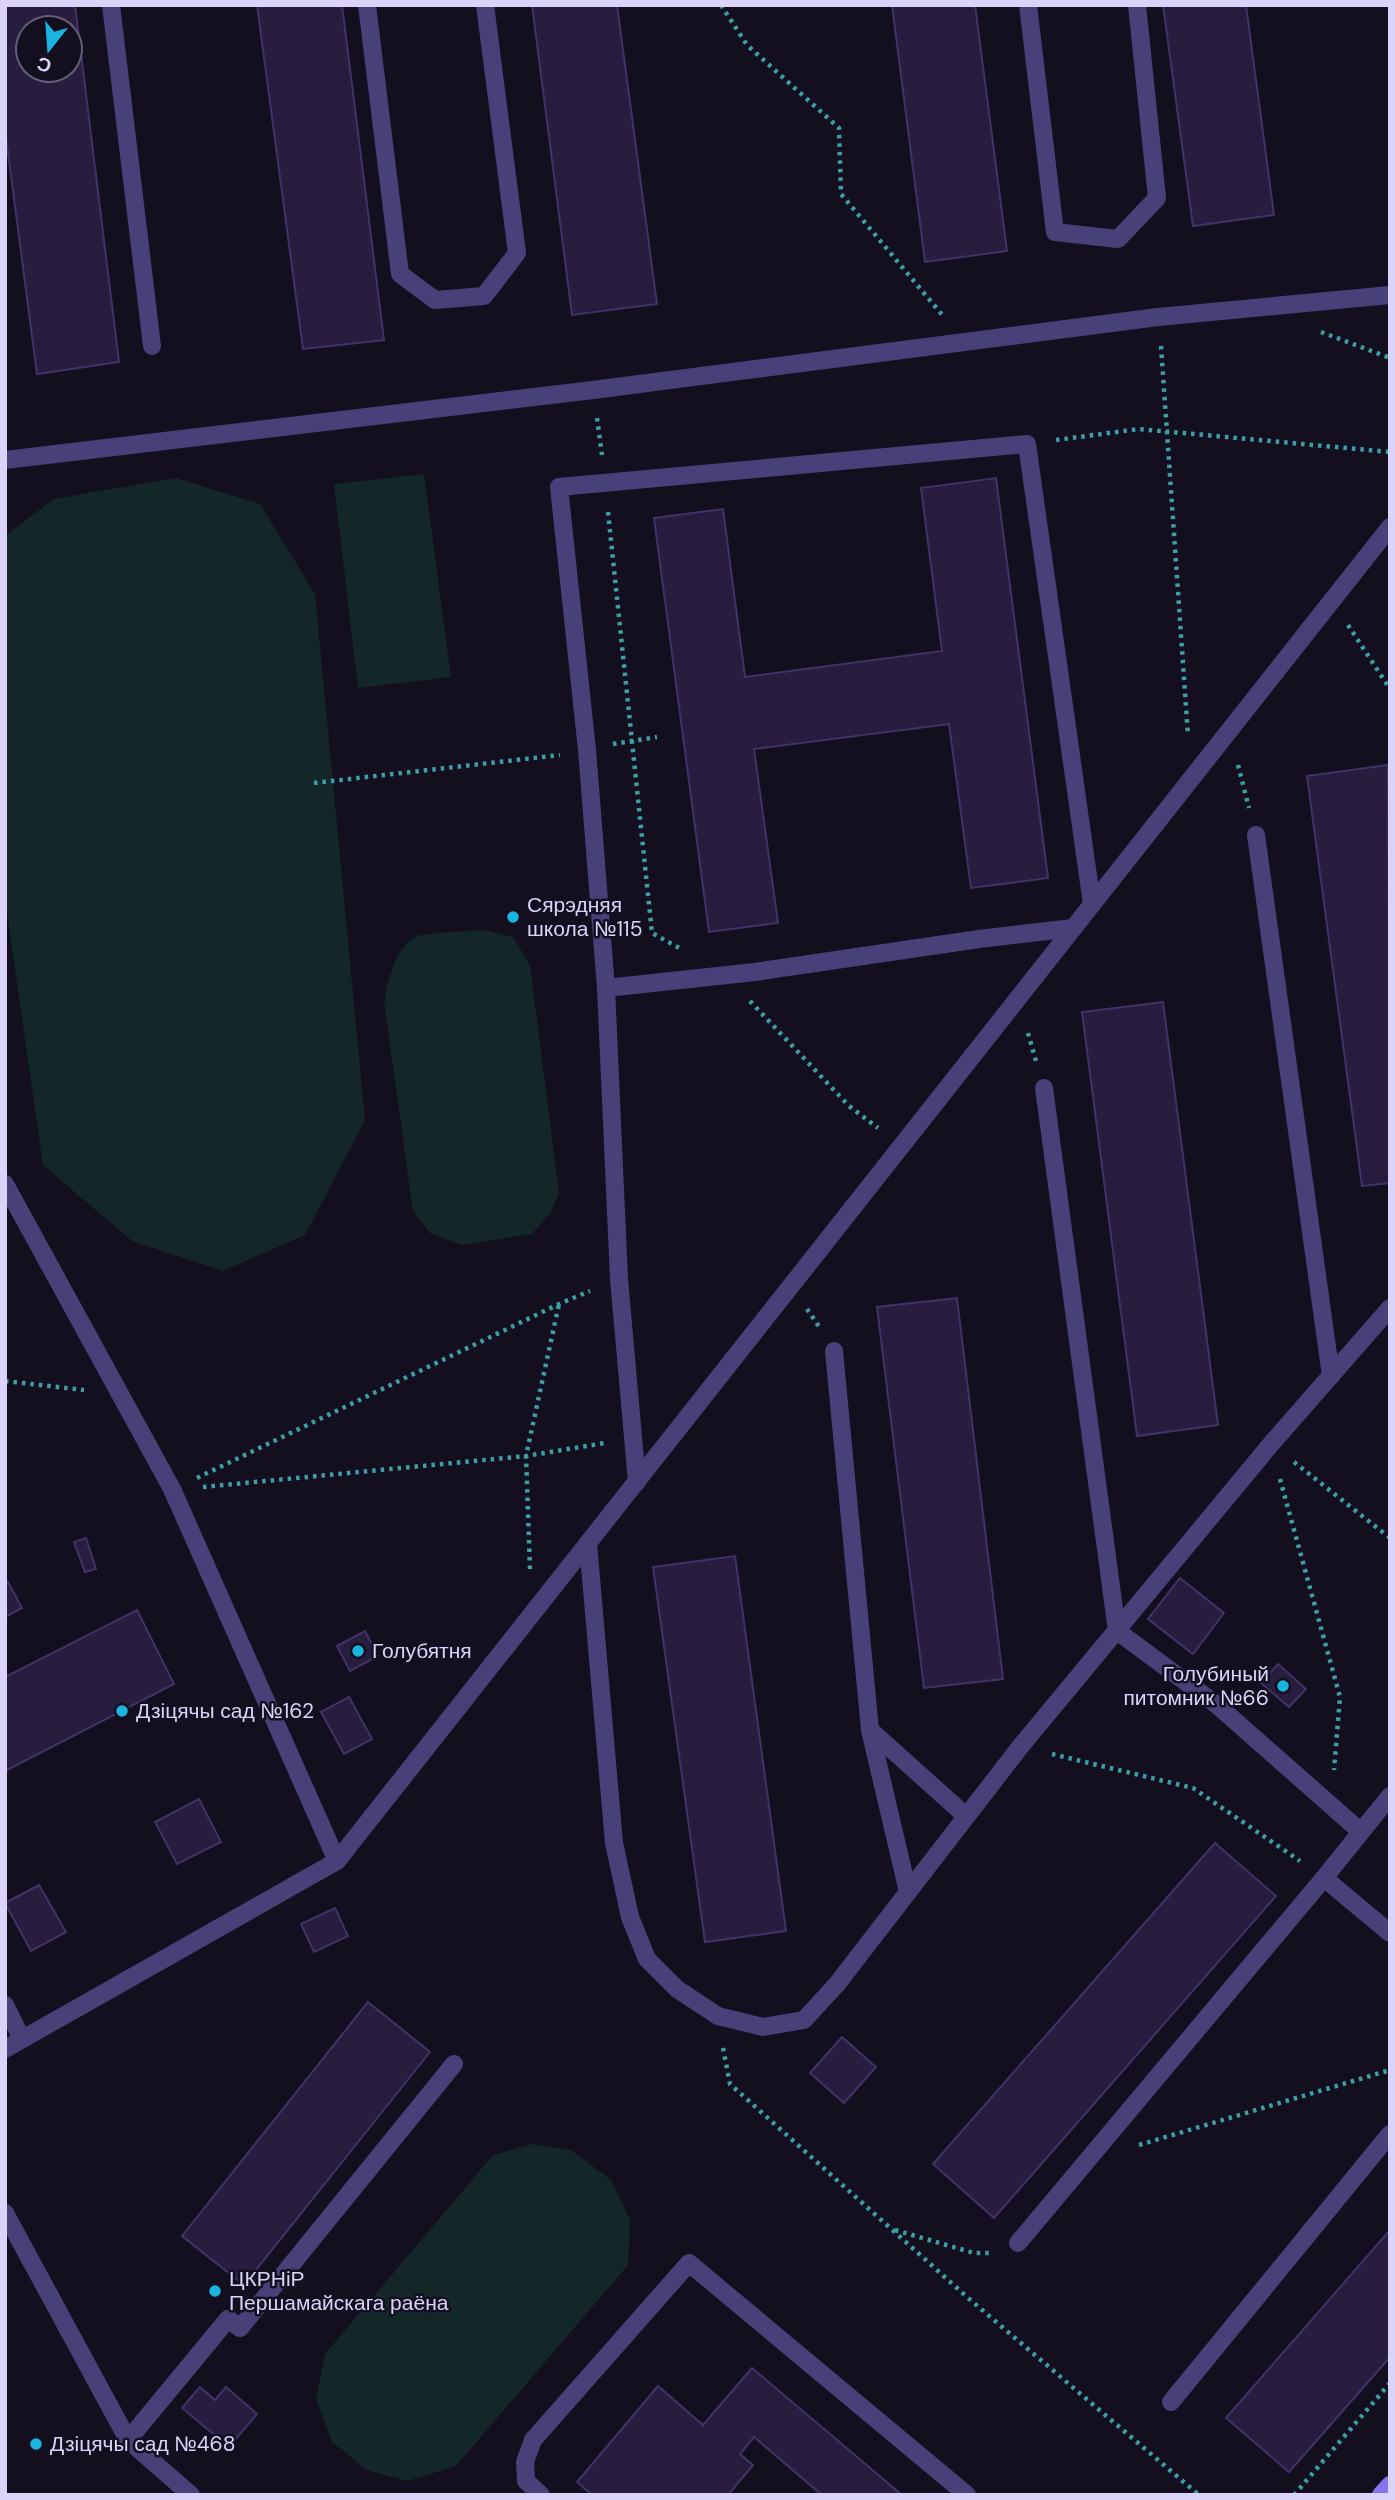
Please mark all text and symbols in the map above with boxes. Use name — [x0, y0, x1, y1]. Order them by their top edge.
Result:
north arrow — [14, 14, 84, 84]
text: С — [34, 51, 54, 79]
place label: Сярэдняя школа №115 — [527, 891, 642, 943]
marker: Сярэдняя школа №115 — [505, 909, 521, 925]
place label: Голубятня — [372, 1637, 472, 1665]
marker: Голубятня — [350, 1643, 366, 1659]
place label: Голубиный питомник №66 — [1123, 1660, 1269, 1712]
marker: Голубиный питомник №66 — [1275, 1678, 1291, 1694]
place label: Дзіцячы сад №162 — [136, 1697, 314, 1725]
marker: Дзіцячы сад №162 — [114, 1703, 130, 1719]
place label: ЦКРНіР Першамайскага раёна — [229, 2265, 449, 2317]
marker: ЦКРНіР Першамайскага раёна — [207, 2283, 223, 2299]
place label: Дзіцячы сад №468 — [50, 2430, 235, 2458]
marker: Дзіцячы сад №468 — [28, 2436, 44, 2452]

